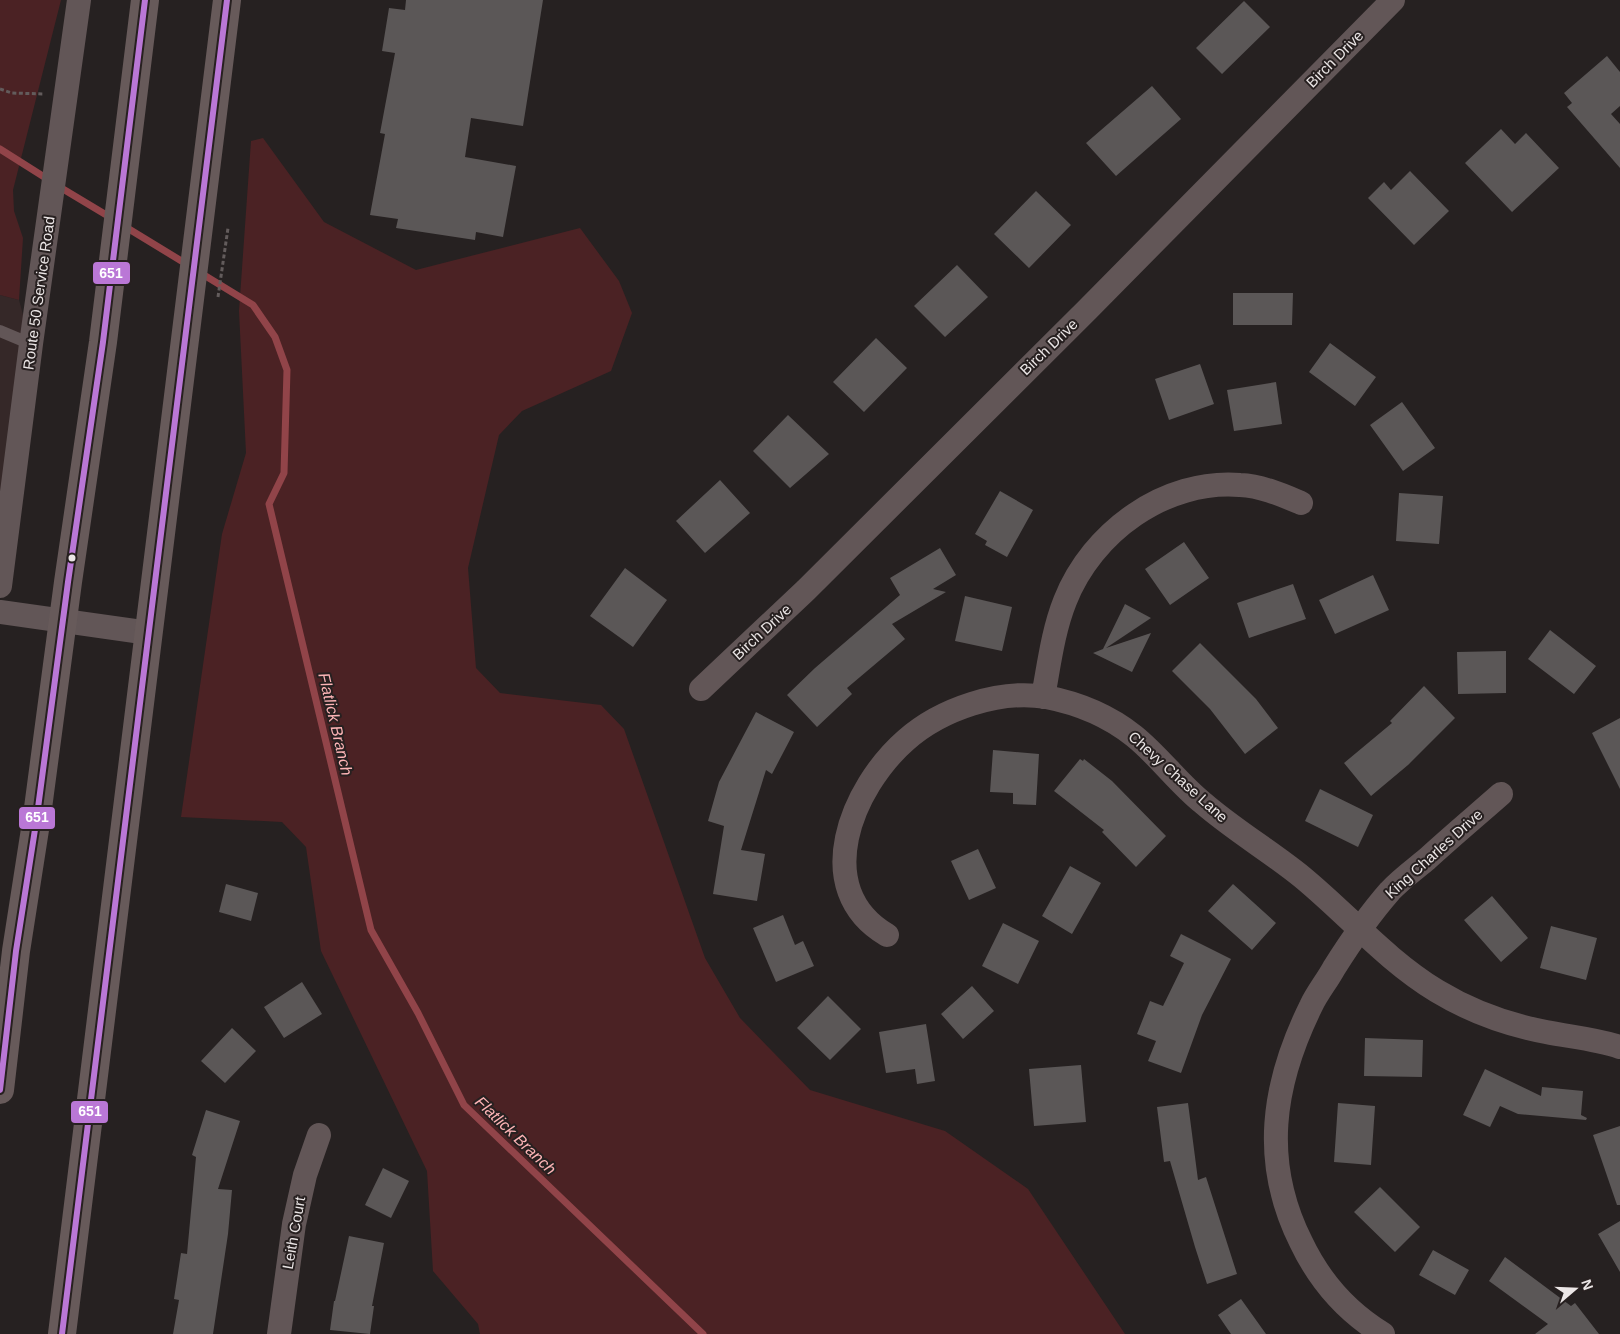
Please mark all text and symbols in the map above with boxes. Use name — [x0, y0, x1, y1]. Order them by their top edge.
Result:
street label: Birch Drive — [1303, 27, 1367, 91]
street label: Route 50 Service Road — [19, 215, 58, 371]
line badge: 651 — [92, 261, 131, 285]
text: 651 — [99, 265, 123, 281]
street label: Birch Drive — [1016, 315, 1081, 378]
unlabelled marker — [67, 553, 77, 563]
street label: Birch Drive — [729, 600, 794, 663]
water label: Flatlick Branch — [315, 671, 356, 777]
street label: Chevy Chase Lane — [1125, 728, 1231, 826]
street label: King Charles Drive — [1382, 805, 1486, 902]
line badge: 651 — [18, 806, 56, 830]
text: 651 — [25, 809, 49, 825]
water label: Flatlick Branch — [472, 1093, 559, 1178]
line badge: 651 — [70, 1100, 109, 1124]
text: 651 — [78, 1103, 102, 1119]
street label: Leith Court — [279, 1194, 308, 1271]
north arrow — [1550, 1264, 1600, 1314]
text: N — [1578, 1277, 1597, 1292]

